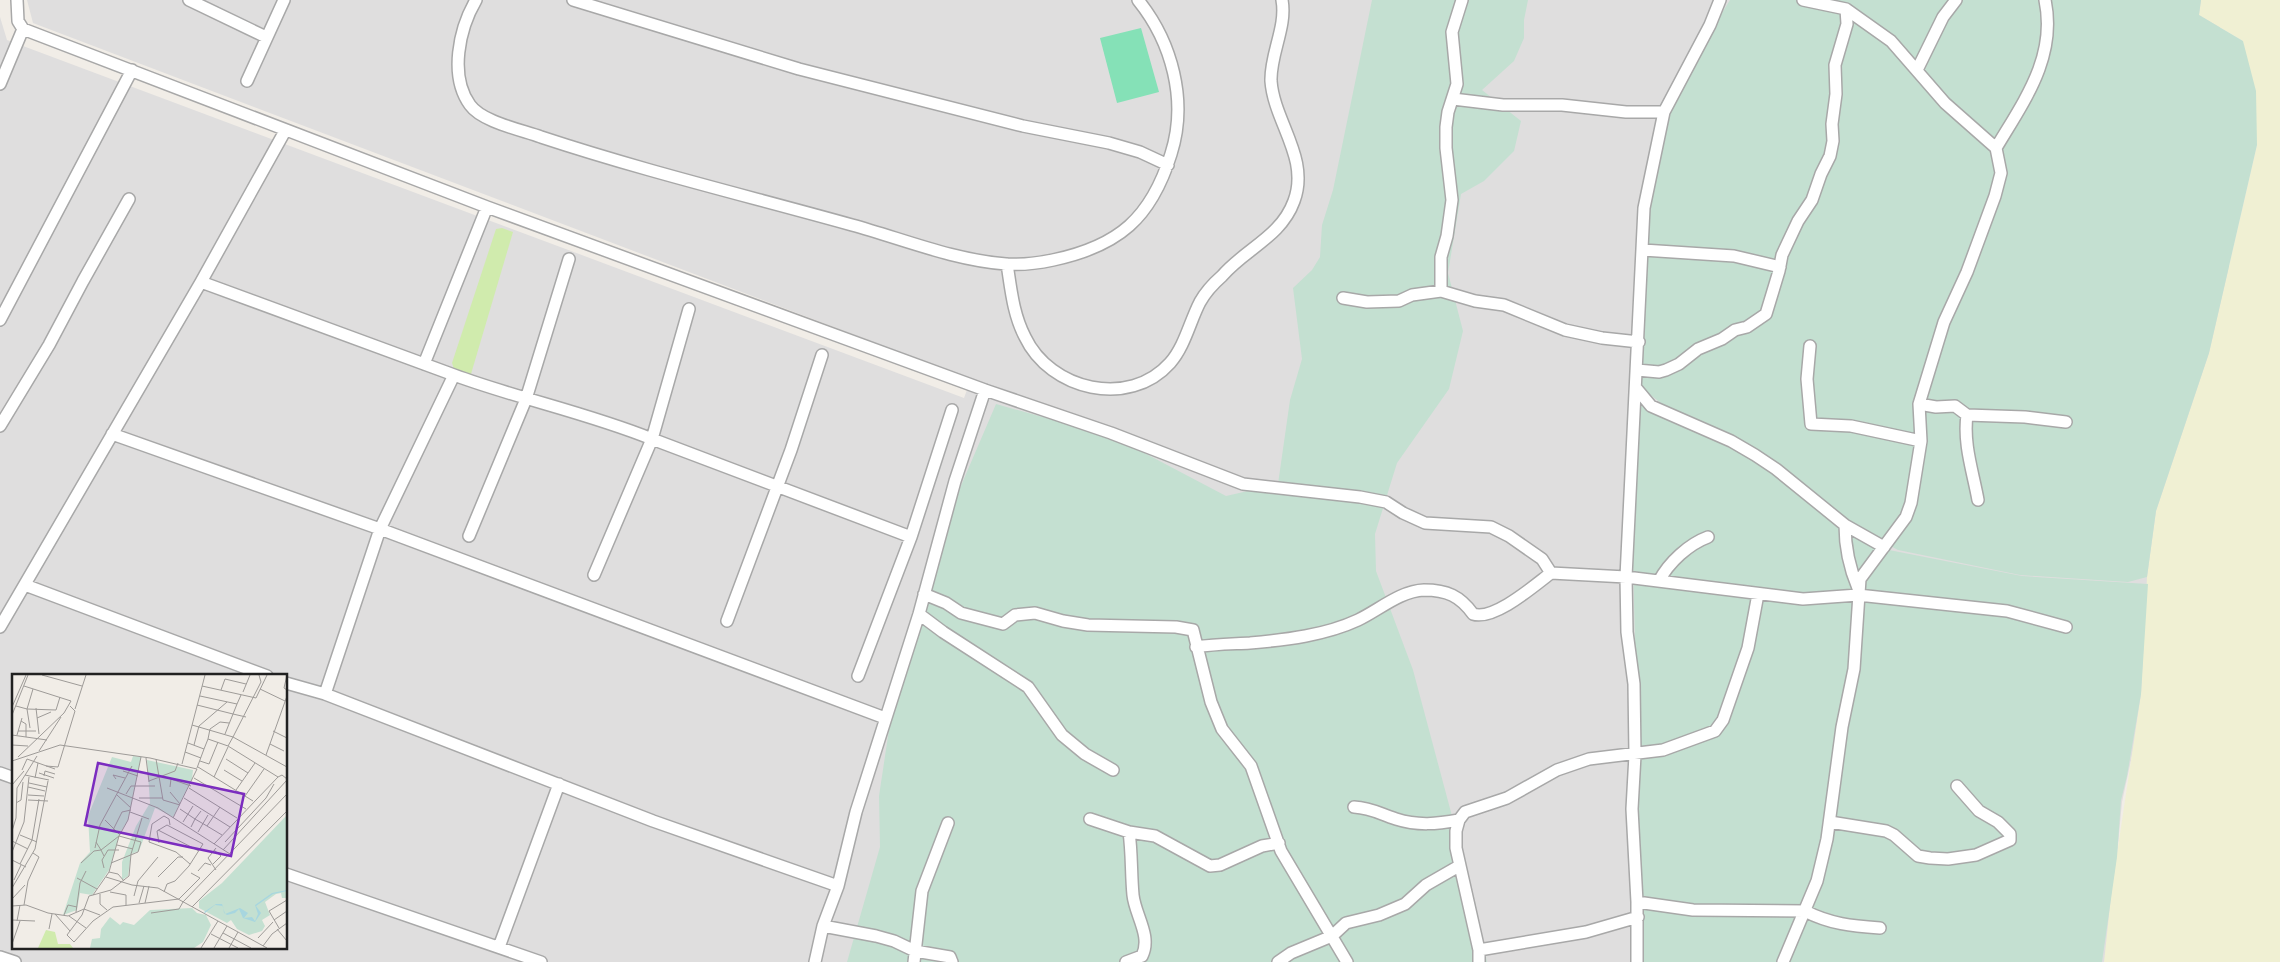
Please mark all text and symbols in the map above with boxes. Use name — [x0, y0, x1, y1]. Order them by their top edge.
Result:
inset map — [12, 674, 288, 950]

